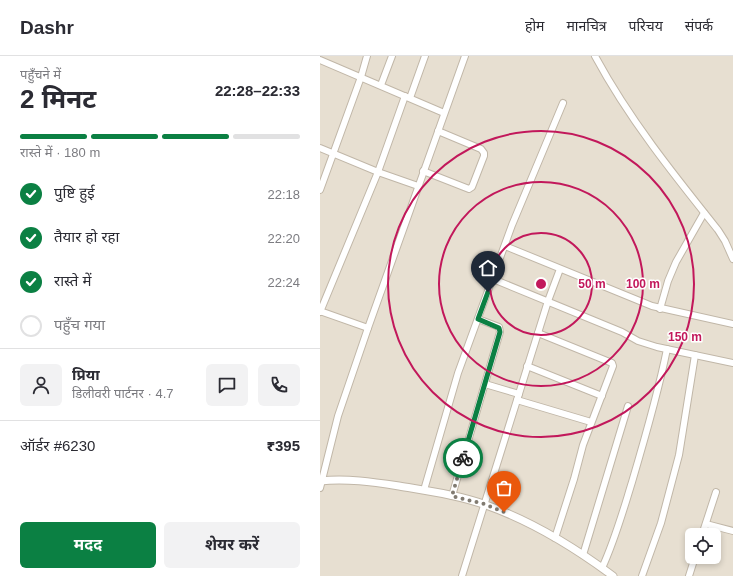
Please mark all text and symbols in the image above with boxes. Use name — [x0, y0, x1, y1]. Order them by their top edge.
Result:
text: Dashr — [20, 17, 74, 38]
text: होम — [525, 18, 544, 34]
text: मानचित्र — [566, 18, 607, 34]
text: परिचय — [629, 18, 663, 34]
text: संपर्क — [685, 18, 713, 34]
text: पहुँचने में — [20, 67, 61, 82]
text: 22:28–22:33 — [215, 82, 300, 99]
text: 2 मिनट — [20, 84, 96, 114]
text: रास्ते में · 180 m — [20, 145, 100, 160]
icon: check — [20, 183, 42, 205]
text: पुष्टि हुई — [54, 184, 95, 201]
text: 22:18 — [267, 187, 300, 202]
icon: check — [20, 227, 42, 249]
text: तैयार हो रहा — [54, 228, 119, 245]
text: 22:20 — [267, 231, 300, 246]
pin — [471, 251, 505, 292]
icon: home — [477, 257, 499, 279]
icon: check — [20, 271, 42, 293]
text: रास्ते में — [54, 272, 92, 289]
text: 22:24 — [267, 275, 300, 290]
centre of rings — [534, 277, 548, 291]
text: 50 m — [578, 277, 606, 291]
text: 100 m — [626, 277, 660, 291]
text: पहुँच गया — [54, 316, 105, 333]
text: 150 m — [668, 330, 702, 344]
button: person — [20, 364, 62, 406]
button: chat — [206, 364, 248, 406]
button: phone — [258, 364, 300, 406]
text: प्रिया — [72, 366, 100, 383]
text: डिलीवरी पार्टनर · 4.7 — [72, 386, 174, 401]
text: ऑर्डर #6230 — [20, 437, 95, 454]
text: ₹395 — [266, 437, 300, 454]
courier — [443, 438, 483, 478]
icon: bike — [452, 447, 474, 469]
pin — [487, 471, 521, 512]
icon: bag — [493, 477, 515, 499]
button: मदद — [20, 522, 156, 568]
button: शेयर करें — [164, 522, 300, 568]
map controls — [685, 528, 721, 564]
button: locate — [685, 528, 721, 564]

